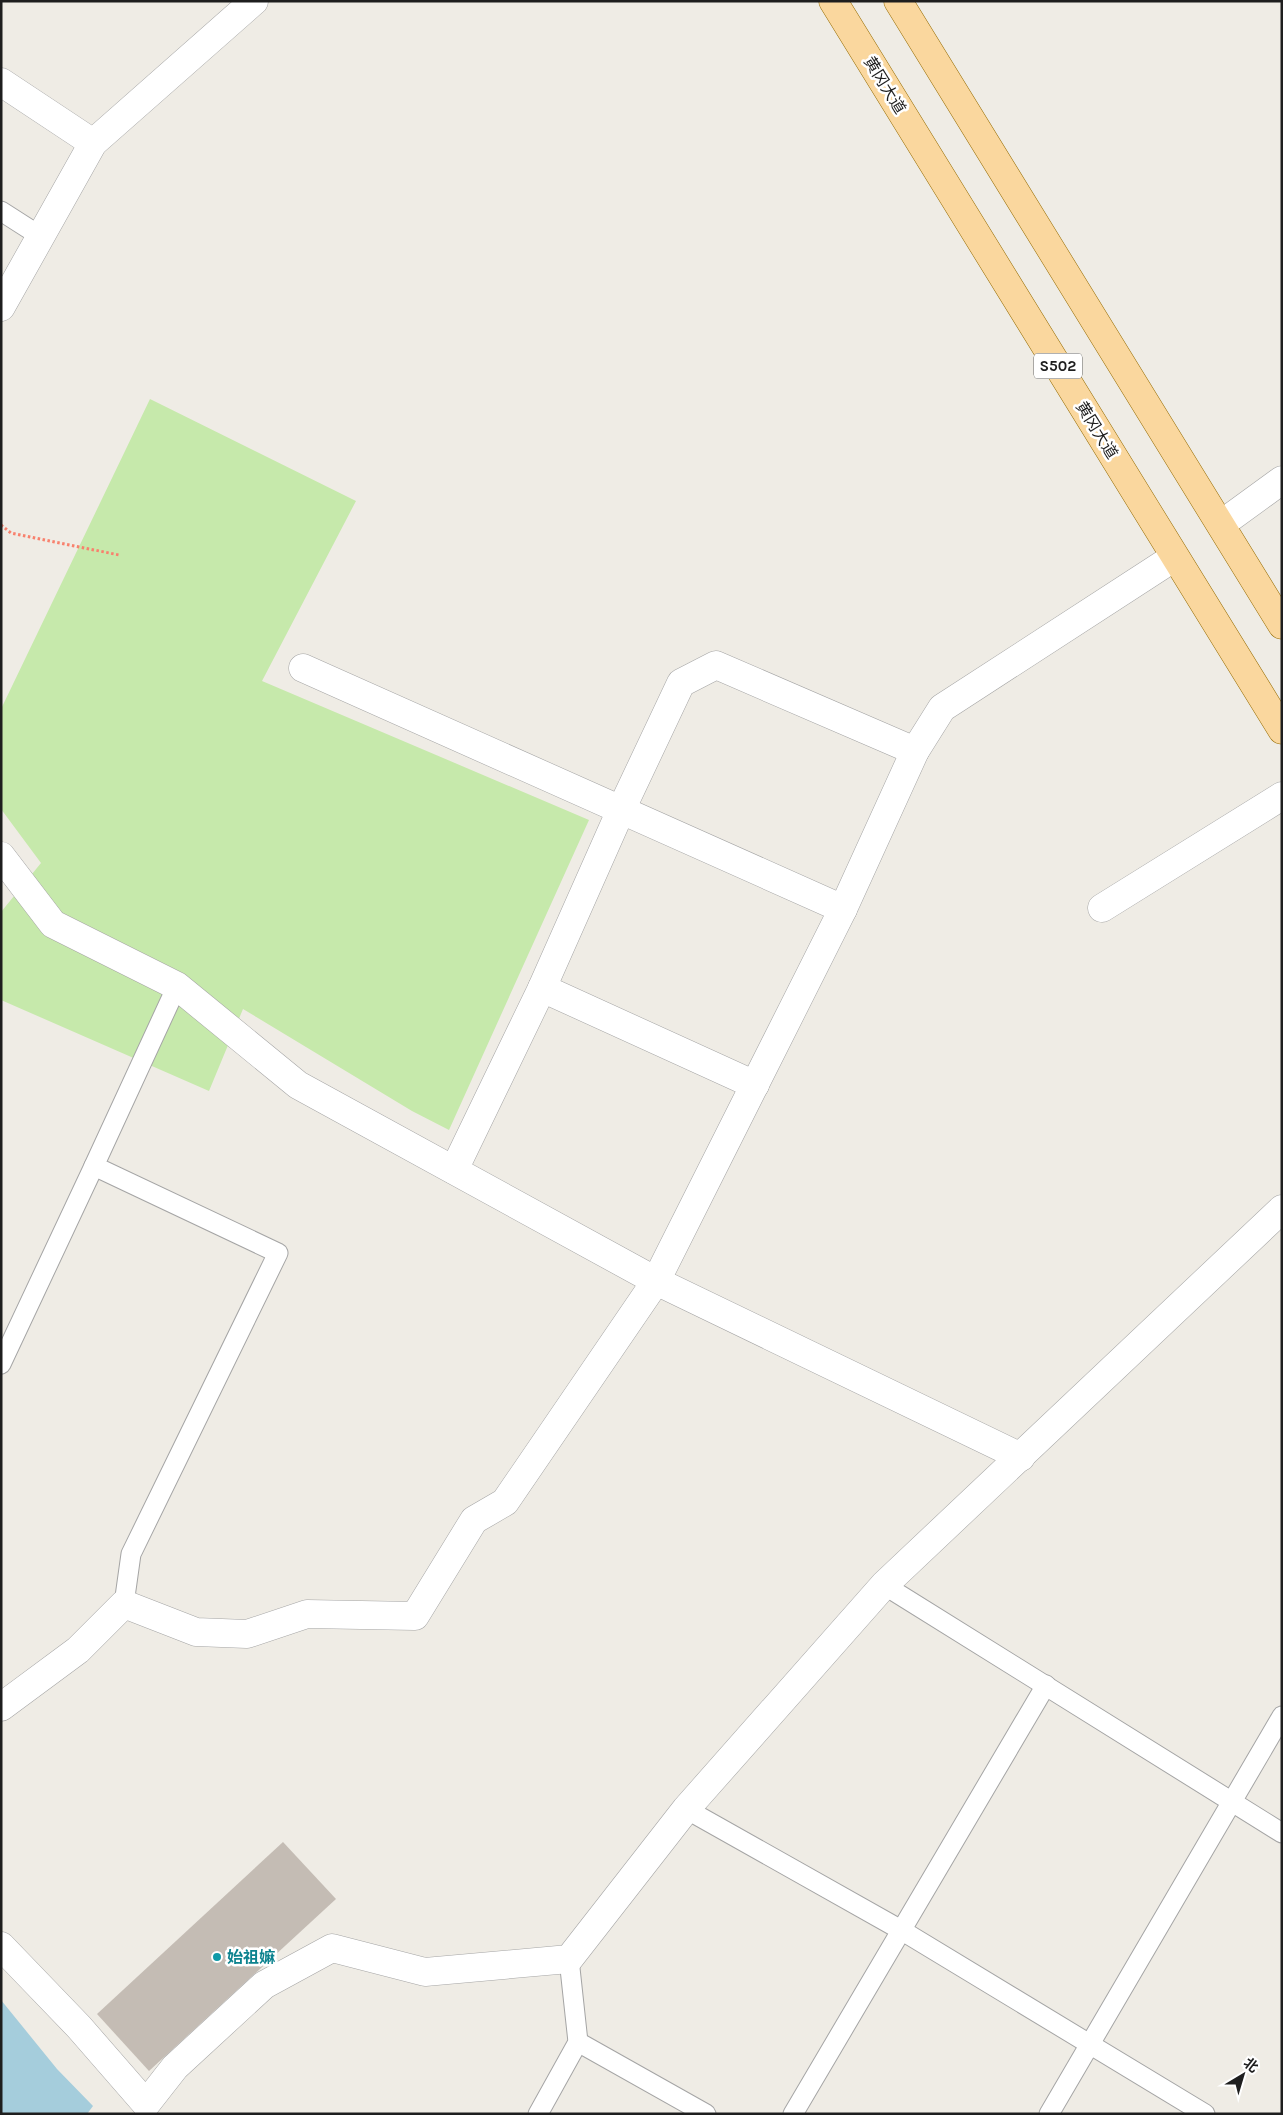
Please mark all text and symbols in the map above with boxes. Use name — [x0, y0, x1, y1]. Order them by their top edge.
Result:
street label: 黄冈大道 — [860, 53, 910, 117]
road number: S502 — [1034, 354, 1082, 378]
street label: 黄冈大道 — [1072, 398, 1122, 462]
place label: 始祖嫲 — [227, 1948, 276, 1967]
marker: 始祖嫲 — [211, 1951, 223, 1963]
north arrow — [1218, 2050, 1268, 2100]
text: 北 — [1240, 2054, 1261, 2076]

